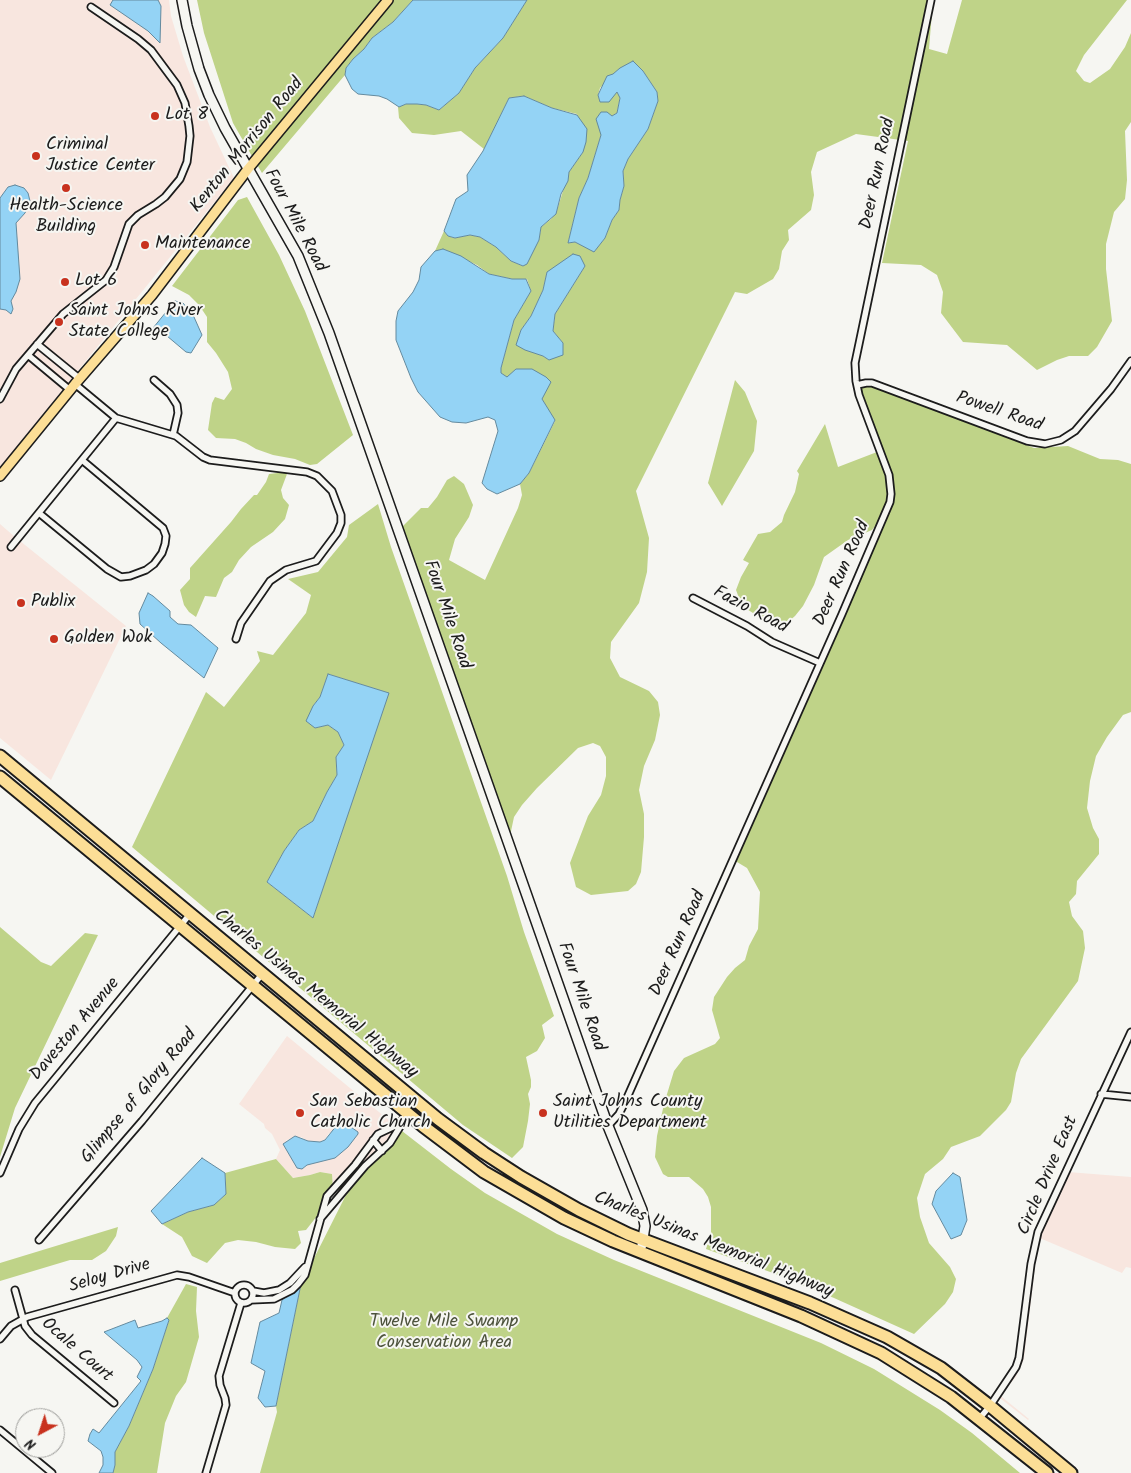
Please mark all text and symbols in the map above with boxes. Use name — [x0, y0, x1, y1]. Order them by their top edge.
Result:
street label: Kenton Morrison Road — [187, 74, 309, 218]
place label: Lot 8 — [165, 105, 208, 127]
marker: Lot 8 — [149, 110, 161, 122]
street label: Deer Run Road — [857, 116, 901, 232]
place label: Criminal Justice Center — [46, 135, 155, 178]
marker: Criminal Justice Center — [30, 150, 42, 162]
street label: Four Mile Road — [258, 166, 330, 276]
marker: Health-Science Building — [60, 182, 72, 194]
place label: Health-Science Building — [9, 196, 123, 238]
place label: Maintenance — [155, 234, 250, 256]
marker: Maintenance — [139, 239, 151, 251]
place label: Lot 6 — [75, 271, 117, 293]
marker: Lot 6 — [59, 276, 71, 288]
place label: Saint Johns River State College — [69, 301, 202, 344]
marker: Saint Johns River State College — [53, 316, 65, 328]
street label: Powell Road — [953, 388, 1045, 438]
street label: Deer Run Road — [810, 518, 876, 630]
street label: Four Mile Road — [417, 558, 475, 672]
street label: Fazio Road — [709, 582, 791, 640]
place label: Publix — [31, 592, 75, 614]
marker: Publix — [15, 597, 27, 609]
place label: Golden Wok — [64, 628, 152, 650]
marker: Golden Wok — [48, 633, 60, 645]
street label: Deer Run Road — [646, 888, 712, 1000]
street label: Charles Usinas Memorial Highway — [209, 906, 421, 1084]
street label: Four Mile Road — [551, 940, 609, 1054]
street label: Daveston Avenue — [26, 974, 126, 1086]
street label: Glimpse of Glory Road — [77, 1025, 203, 1169]
place label: San Sebastian Catholic Church — [310, 1092, 431, 1134]
place label: Saint Johns County Utilities Department — [553, 1092, 707, 1134]
marker: San Sebastian Catholic Church — [294, 1107, 306, 1119]
marker: Saint Johns County Utilities Department — [537, 1107, 549, 1119]
street label: Circle Drive East — [1014, 1113, 1084, 1239]
street label: Charles Usinas Memorial Highway — [590, 1188, 836, 1304]
street label: Seloy Drive — [67, 1255, 153, 1299]
park label: Twelve Mile Swamp Conservation Area — [370, 1312, 518, 1355]
street label: Ocale Court — [36, 1314, 116, 1388]
north arrow — [15, 1408, 65, 1458]
text: N — [21, 1432, 41, 1455]

